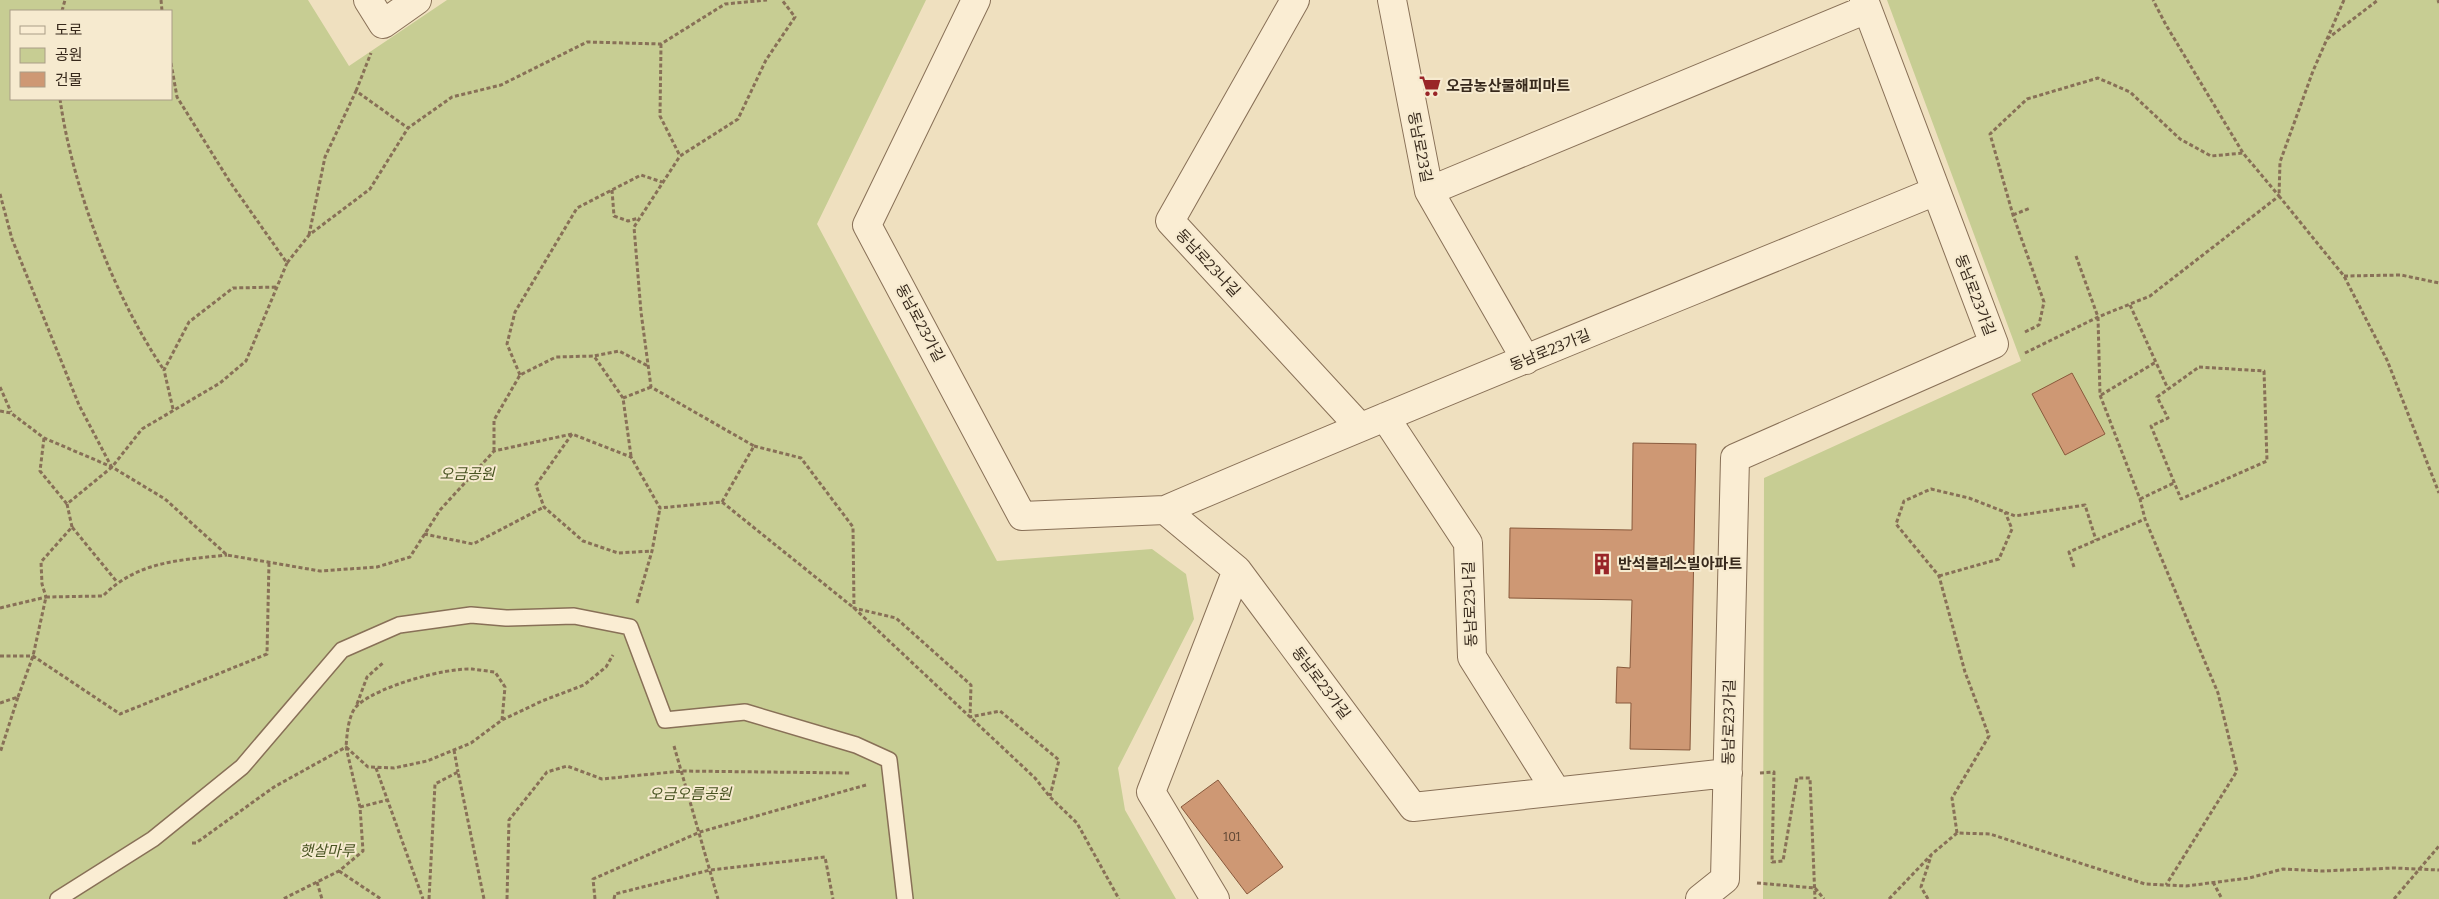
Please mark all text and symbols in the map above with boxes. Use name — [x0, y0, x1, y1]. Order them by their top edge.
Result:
legend — [10, 10, 172, 100]
text: 도로 — [55, 21, 83, 39]
text: 공원 — [55, 46, 83, 64]
text: 건물 — [55, 71, 83, 89]
supermarket icon: 오금농산물해피마트 — [1417, 73, 1443, 99]
place label: 오금농산물해피마트 — [1446, 77, 1570, 95]
street label: 동남로23길 — [1404, 110, 1436, 184]
street label: 동남로23나길 — [1172, 226, 1244, 300]
street label: 동남로23가길 — [1951, 252, 1999, 338]
street label: 동남로23가길 — [892, 281, 948, 365]
street label: 동남로23가길 — [1507, 326, 1593, 374]
park label: 오금공원 — [439, 465, 496, 483]
building icon: 반석블레스빌아파트 — [1589, 551, 1615, 577]
place label: 반석블레스빌아파트 — [1618, 555, 1742, 573]
street label: 동남로23나길 — [1460, 561, 1480, 647]
street label: 동남로23가길 — [1288, 643, 1354, 723]
street label: 동남로23가길 — [1719, 679, 1739, 765]
park label: 오금오름공원 — [649, 785, 733, 803]
house number: 101 — [1223, 830, 1241, 844]
park label: 햇살마루 — [299, 842, 356, 860]

